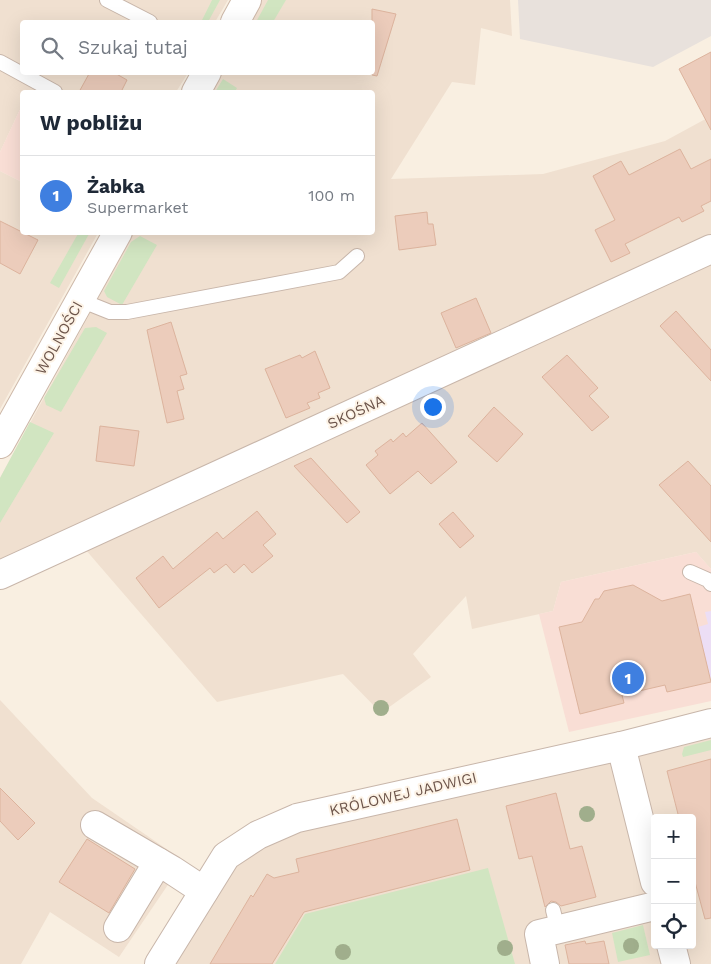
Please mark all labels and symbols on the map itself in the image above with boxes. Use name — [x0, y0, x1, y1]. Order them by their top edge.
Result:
street label: WOLNOŚCI — [31, 298, 87, 378]
street label: SKOŚNA — [324, 390, 387, 433]
your location — [420, 394, 446, 420]
pin: 1 — [612, 659, 644, 697]
street label: KRÓLOWEJ JADWIGI — [327, 767, 478, 820]

